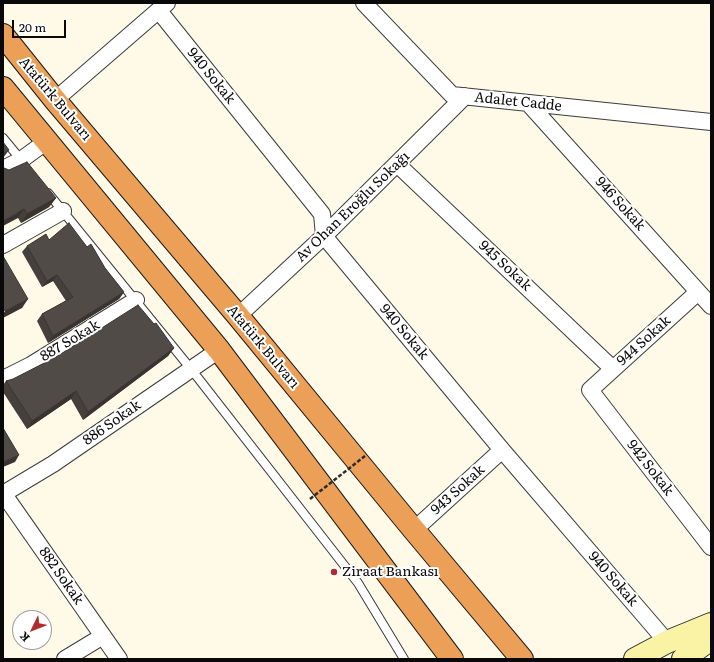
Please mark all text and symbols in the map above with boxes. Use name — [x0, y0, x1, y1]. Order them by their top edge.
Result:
scale bar — [14, 12, 68, 38]
text: 20 m — [19, 18, 46, 36]
street label: 940 Sokak — [183, 45, 239, 107]
street label: Atatürk Bulvarı — [15, 54, 95, 144]
street label: Adalet Cadde — [474, 89, 562, 115]
street label: Av Ohan Eroğlu Sokağı — [293, 148, 413, 266]
street label: 946 Sokak — [592, 174, 648, 234]
street label: 945 Sokak — [475, 237, 535, 295]
street label: 940 Sokak — [376, 301, 432, 363]
street label: Atatürk Bulvarı — [223, 302, 303, 392]
street label: 944 Sokak — [614, 313, 674, 369]
street label: 887 Sokak — [37, 317, 103, 365]
street label: 886 Sokak — [80, 397, 144, 449]
street label: 942 Sokak — [623, 437, 677, 499]
street label: 943 Sokak — [428, 462, 488, 518]
street label: 882 Sokak — [35, 544, 87, 608]
street label: 940 Sokak — [585, 548, 641, 610]
place label: Ziraat Bankası — [342, 564, 438, 580]
marker: Ziraat Bankası — [329, 567, 339, 577]
north arrow — [12, 610, 52, 650]
text: K — [15, 629, 33, 646]

